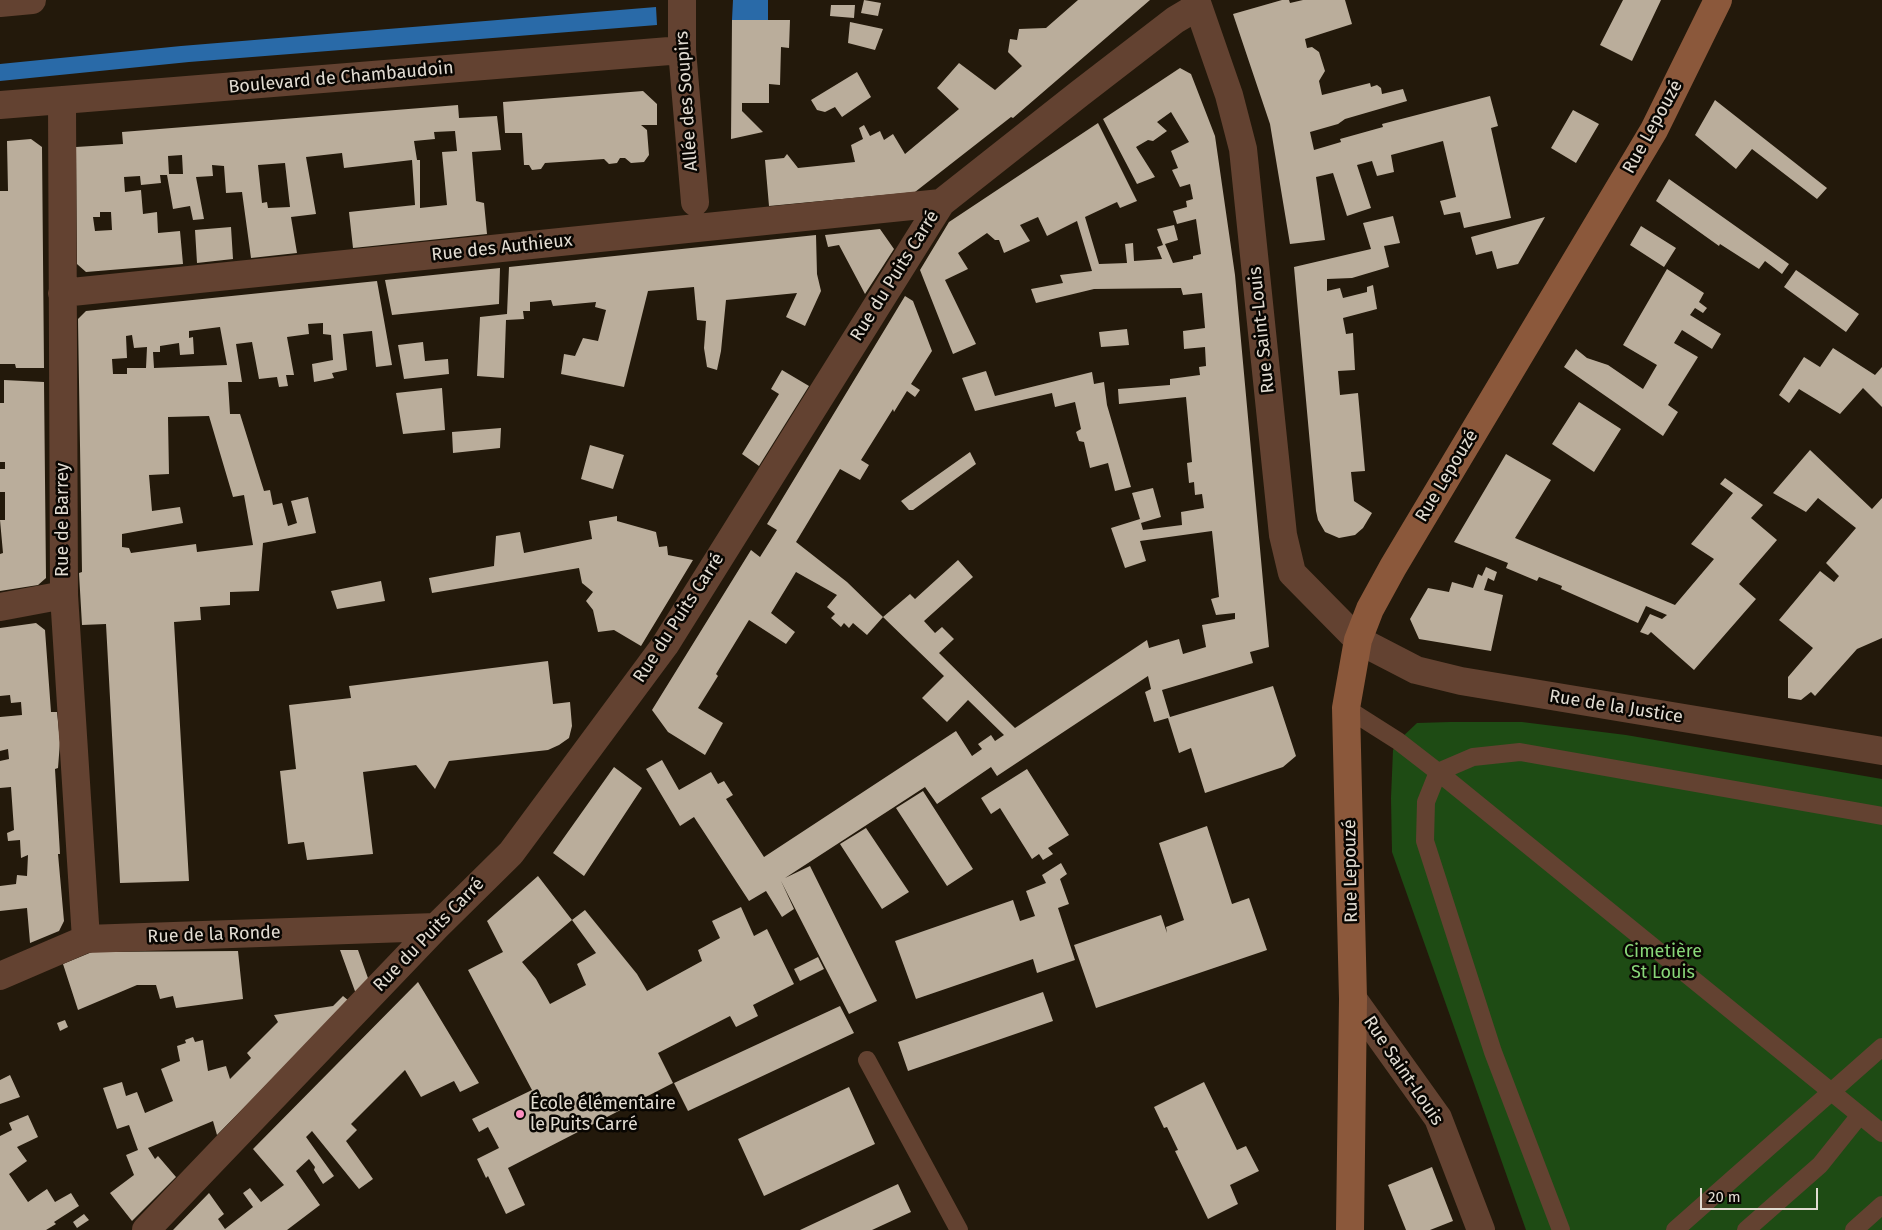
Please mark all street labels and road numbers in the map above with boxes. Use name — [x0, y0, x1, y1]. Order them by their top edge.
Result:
street label: Allée des Soupirs — [671, 30, 703, 172]
street label: Boulevard de Chambaudoin — [228, 57, 454, 99]
street label: Rue Lepouzé — [1618, 77, 1688, 177]
street label: Rue du Puits Carré — [846, 207, 944, 345]
street label: Rue des Authieux — [430, 230, 574, 266]
street label: Rue Saint-Louis — [1245, 266, 1279, 394]
street label: Rue Lepouzé — [1411, 426, 1483, 526]
street label: Rue de Barrey — [52, 463, 74, 577]
street label: Rue du Puits Carré — [629, 549, 729, 687]
street label: Rue de la Justice — [1548, 686, 1684, 728]
street label: Rue Lepouzé — [1339, 819, 1363, 923]
street label: Rue du Puits Carré — [369, 874, 489, 996]
street label: Rue de la Ronde — [147, 922, 281, 948]
street label: Rue Saint-Louis — [1358, 1012, 1448, 1130]

